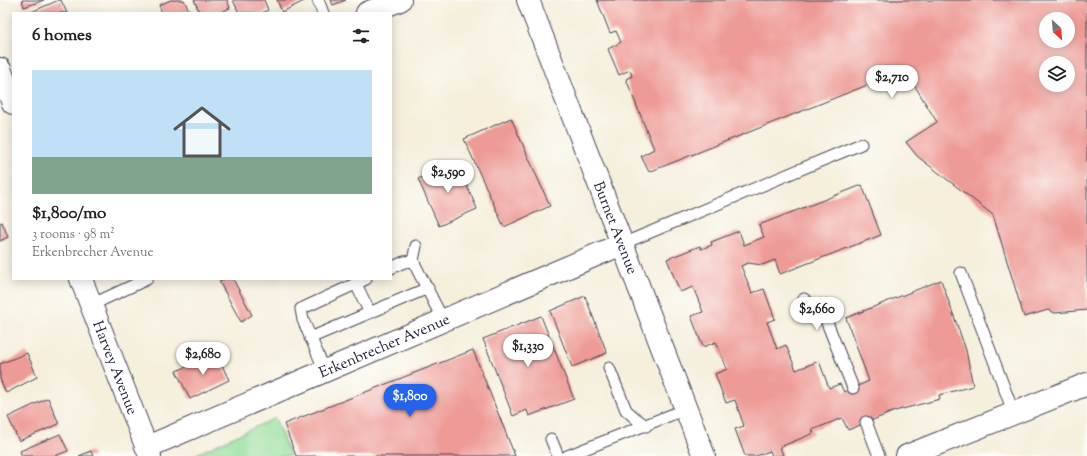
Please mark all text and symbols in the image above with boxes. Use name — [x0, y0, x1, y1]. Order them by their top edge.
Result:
north arrow — [1039, 12, 1075, 48]
map controls — [1039, 12, 1075, 92]
text: 6 homes — [32, 24, 92, 48]
icon: filters — [350, 25, 372, 47]
button: layers — [1039, 56, 1075, 92]
pin: $2,710 — [859, 65, 925, 99]
text: $2,710 — [875, 69, 909, 87]
icon: home — [166, 96, 238, 168]
pin: $2,590 — [415, 160, 481, 194]
text: $2,590 — [431, 164, 465, 182]
street label: Burnet Avenue — [587, 179, 642, 278]
text: $1,800/mo — [32, 202, 106, 226]
text: 3 rooms · 98 m² — [32, 226, 115, 244]
text: Erkenbrecher Avenue — [32, 244, 154, 262]
pin: $2,660 — [784, 297, 850, 331]
text: $2,660 — [799, 301, 835, 319]
street label: Erkenbrecher Avenue — [316, 310, 454, 384]
street label: Harvey Avenue — [86, 318, 142, 418]
pin: $1,330 — [495, 334, 561, 368]
text: $1,330 — [512, 338, 544, 356]
pin: $2,680 — [170, 342, 236, 376]
text: $2,680 — [185, 346, 221, 364]
pin: $1,800 — [377, 384, 443, 418]
text: $1,800 — [393, 388, 427, 406]

